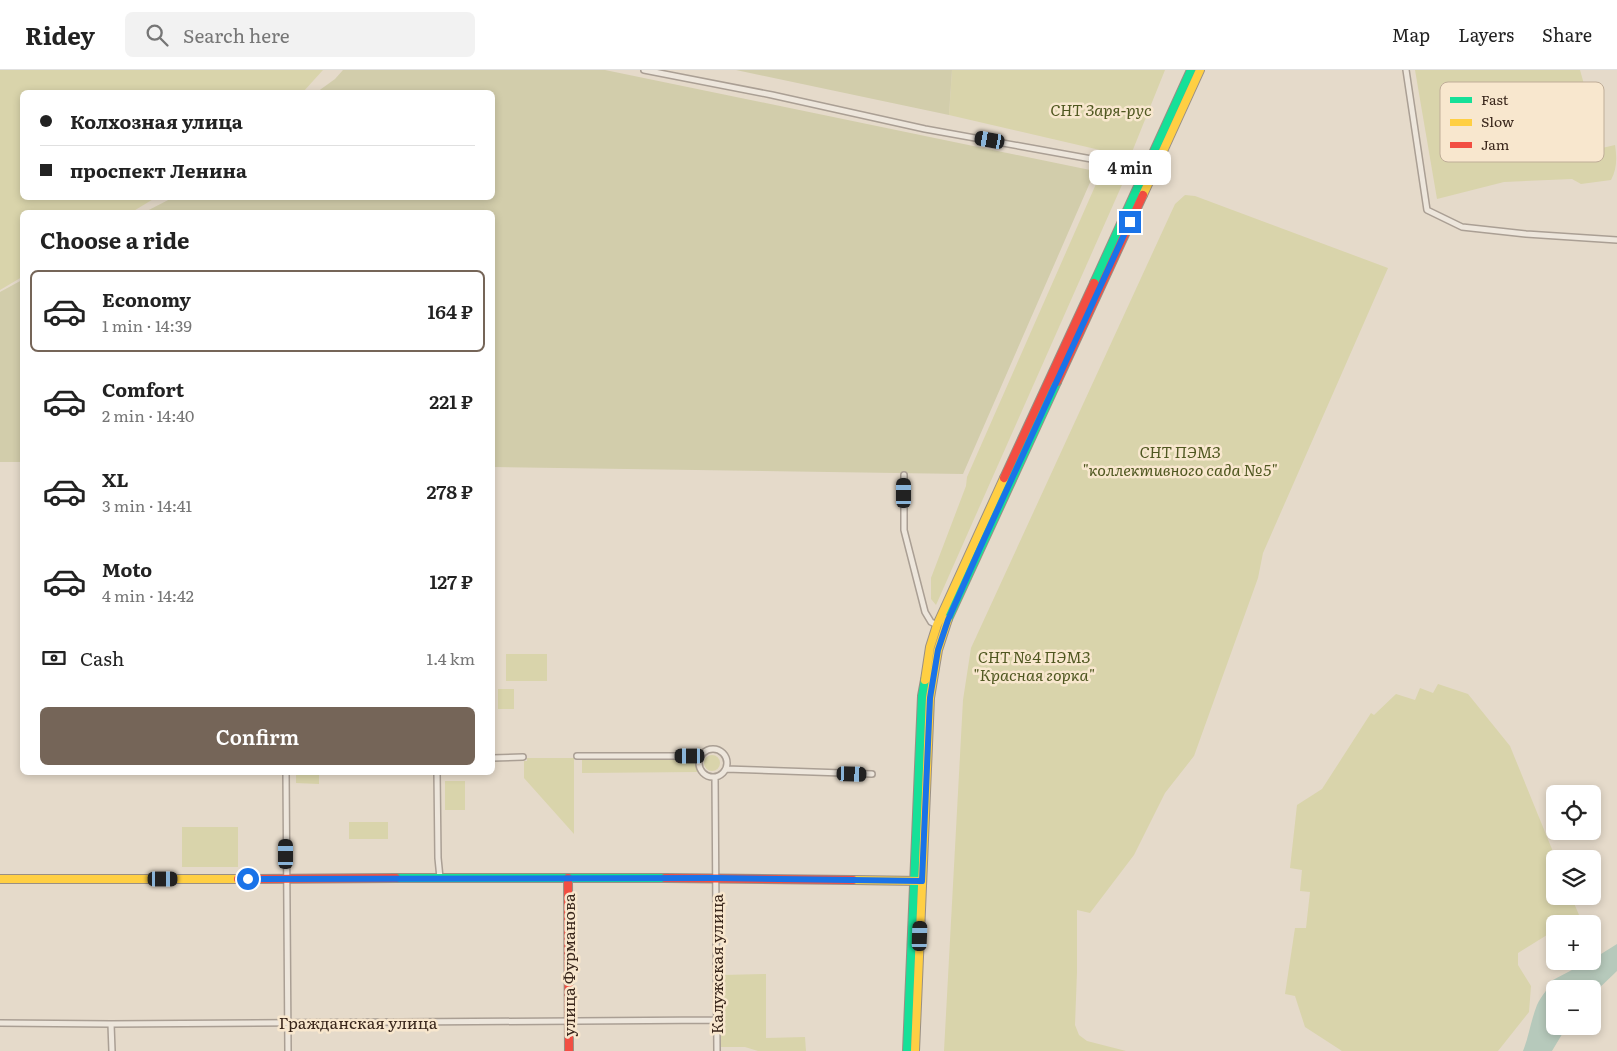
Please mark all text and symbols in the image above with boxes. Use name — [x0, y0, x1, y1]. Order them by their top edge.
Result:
search box — [125, 12, 475, 57]
text: Ridey — [25, 17, 95, 52]
icon: search — [143, 21, 171, 49]
text: Search here — [183, 21, 290, 49]
text: Map — [1392, 21, 1430, 48]
text: Layers — [1458, 21, 1514, 48]
text: Share — [1542, 21, 1592, 48]
legend — [1440, 82, 1604, 162]
text: Fast — [1481, 89, 1509, 109]
park label: СНТ Заря-рус — [1050, 97, 1152, 121]
text: Колхозная улица — [70, 107, 243, 135]
text: Slow — [1481, 111, 1514, 131]
car — [973, 130, 1006, 150]
text: Jam — [1481, 134, 1510, 154]
callout: 4 min — [1089, 150, 1171, 184]
text: 4 min — [1108, 155, 1152, 179]
text: проспект Ленина — [70, 156, 247, 184]
route end — [1119, 211, 1141, 233]
text: Choose a ride — [40, 223, 189, 256]
text: Economy — [102, 285, 191, 313]
icon: car — [42, 289, 87, 334]
text: 164 ₽ — [427, 297, 473, 325]
text: 1 min · 14:39 — [102, 313, 192, 337]
text: Comfort — [102, 375, 184, 403]
icon: car — [42, 379, 87, 424]
text: 221 ₽ — [429, 387, 473, 415]
text: 2 min · 14:40 — [102, 403, 194, 427]
park label: СНТ ПЭМЗ "коллективного сада №5" — [1082, 439, 1278, 481]
text: XL — [102, 465, 129, 493]
icon: car — [42, 469, 87, 514]
text: 278 ₽ — [426, 477, 473, 505]
car — [896, 478, 911, 508]
text: 3 min · 14:41 — [102, 493, 192, 517]
text: Moto — [102, 555, 152, 583]
icon: car — [42, 559, 87, 604]
text: 127 ₽ — [429, 567, 473, 595]
text: 4 min · 14:42 — [102, 583, 194, 607]
icon: cash — [40, 644, 68, 672]
text: Cash — [80, 644, 124, 672]
park label: СНТ №4 ПЭМЗ "Красная горка" — [973, 644, 1095, 686]
text: 1.4 km — [427, 646, 475, 670]
button: Confirm — [40, 707, 475, 765]
car — [675, 749, 705, 764]
car — [836, 766, 867, 782]
map controls — [1546, 785, 1601, 1035]
button: locate — [1546, 785, 1601, 840]
car — [278, 839, 293, 869]
button: layers — [1546, 850, 1601, 905]
route start — [237, 868, 259, 890]
car — [148, 872, 178, 887]
street label: улица Фурманова — [556, 893, 580, 1037]
street label: Калужская улица — [704, 893, 728, 1034]
button: + — [1546, 915, 1601, 970]
car — [911, 921, 928, 951]
button: − — [1546, 980, 1601, 1035]
street label: Гражданская улица — [279, 1010, 438, 1034]

